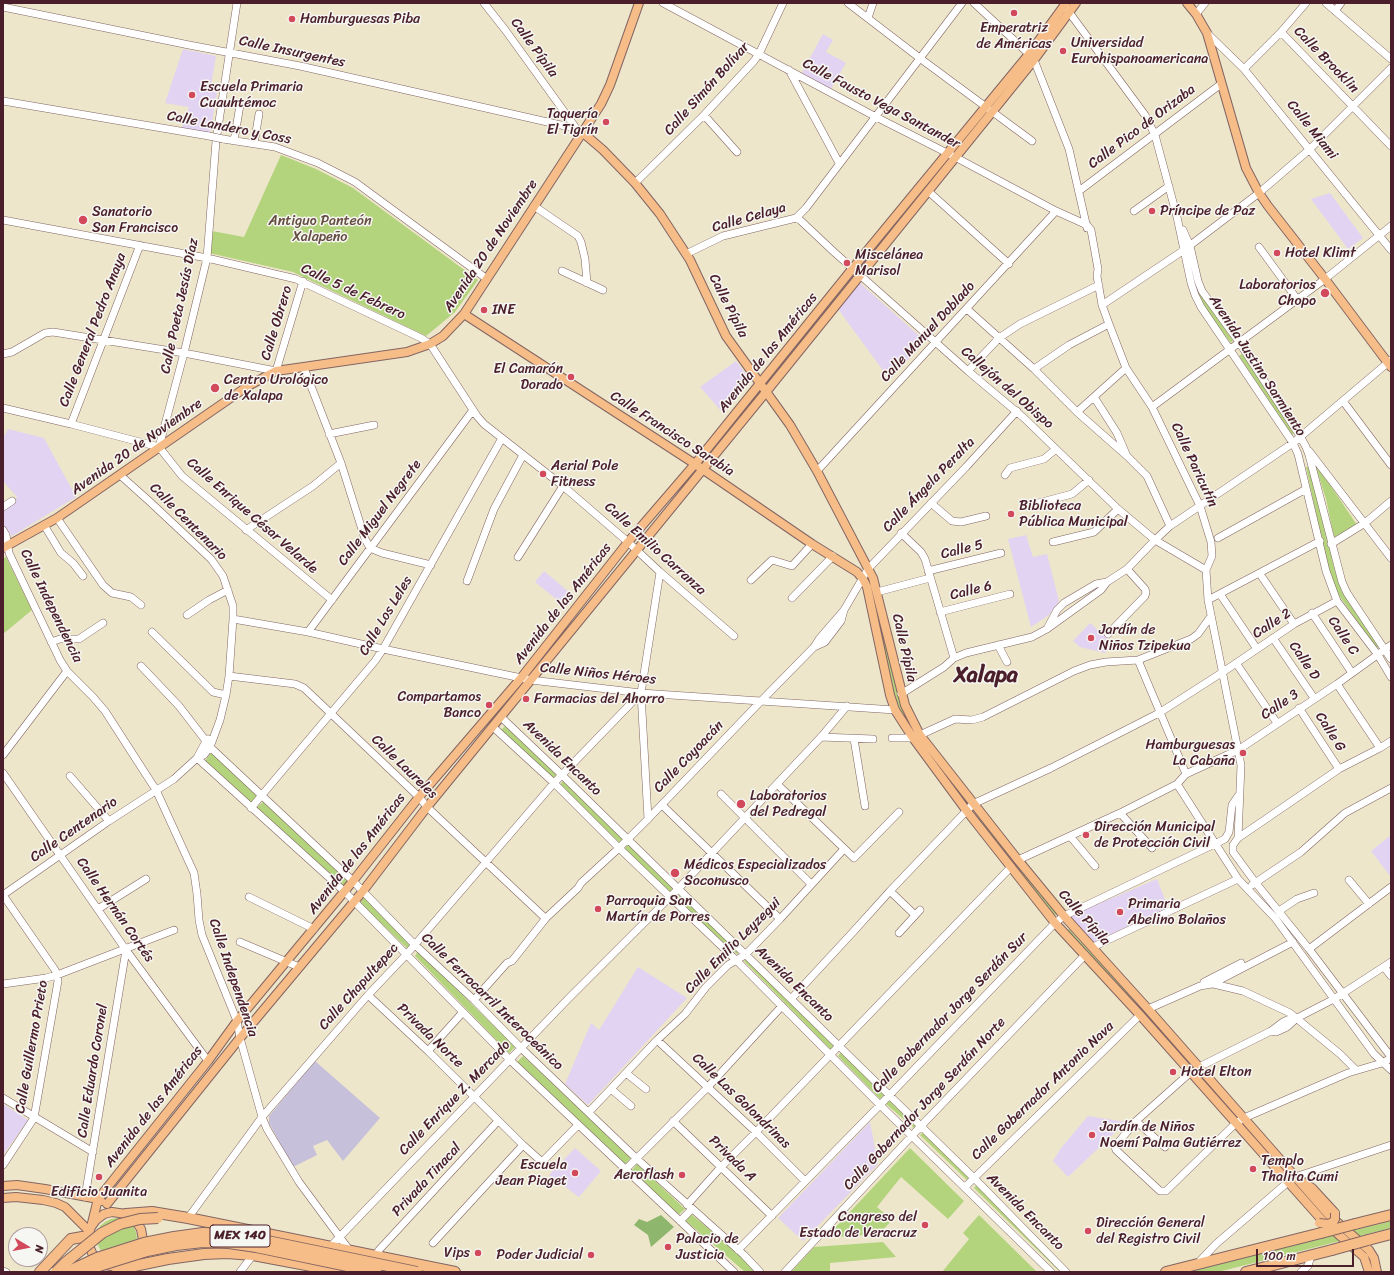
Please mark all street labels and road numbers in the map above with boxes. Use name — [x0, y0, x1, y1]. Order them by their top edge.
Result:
street label: Calle Pípila — [507, 15, 561, 81]
street label: Calle Brooklin — [1290, 23, 1362, 97]
street label: Calle Insurgentes — [237, 33, 347, 71]
street label: Calle Simón Bolívar — [661, 39, 753, 139]
street label: Calle Fausto Vega Santander — [799, 55, 963, 153]
street label: Calle Pico de Orizaba — [1085, 81, 1199, 173]
street label: Calle Miami — [1283, 97, 1341, 163]
street label: Calle Landero y Coss — [165, 108, 293, 148]
street label: Avenida 20 de Noviembre — [440, 177, 542, 315]
street label: Calle Celaya — [710, 199, 788, 237]
street label: Calle Poeta Jesús Díaz — [157, 237, 203, 375]
street label: Calle General Pedro Anaya — [56, 251, 130, 409]
street label: Calle 5 de Febrero — [298, 260, 408, 324]
street label: Calle Pípila — [705, 271, 751, 341]
street label: Calle Manuel Doblado — [877, 278, 979, 386]
street label: Calle Obrero — [258, 284, 296, 362]
street label: Avenida de las Américas — [715, 290, 821, 416]
street label: Avenida Justino Sarmiento — [1205, 292, 1309, 440]
street label: Callejón del Obispo — [957, 343, 1057, 433]
street label: Calle Francisco Sarabia — [607, 388, 737, 480]
street label: Avenida 20 de Noviembre — [68, 395, 206, 499]
street label: Calle Paricutín — [1167, 420, 1221, 510]
street label: Calle Ángela Peralta — [879, 434, 979, 536]
street label: Calle Enrique César Velarde — [183, 454, 321, 578]
street label: Calle Miguel Negrete — [335, 457, 425, 569]
street label: Calle Centenario — [146, 480, 230, 564]
street label: Calle Emilio Carranza — [601, 499, 709, 599]
street label: Calle 5 — [939, 537, 985, 563]
street label: Avenida de las Américas — [511, 540, 615, 668]
street label: Calle Independencia — [16, 547, 86, 665]
street label: Calle Los Leles — [356, 573, 416, 659]
street label: Calle 6 — [948, 578, 994, 604]
street label: Calle 2 — [1250, 605, 1294, 643]
street label: Calle Pípila — [888, 612, 920, 684]
street label: Calle C — [1324, 613, 1362, 659]
street label: Calle D — [1285, 638, 1323, 684]
street label: Calle Niños Héroes — [539, 660, 657, 688]
street label: Calle 3 — [1258, 686, 1302, 724]
street label: Calle G — [1311, 709, 1349, 755]
street label: Avenida Encanto — [519, 716, 605, 800]
street label: Calle Coyoacán — [650, 718, 728, 796]
street label: Calle Laureles — [368, 731, 440, 803]
street label: Avenida de las Américas — [305, 790, 409, 918]
street label: Calle Centenario — [27, 794, 121, 866]
street label: Calle Hernán Cortés — [73, 854, 157, 966]
street label: Calle Pípila — [1055, 887, 1113, 949]
street label: Calle Emilio Leyzegui — [682, 895, 784, 997]
street label: Calle Independencia — [205, 917, 261, 1039]
street label: Calle Gobernador Jorge Serdán Sur — [869, 929, 1031, 1097]
street label: Calle Ferrocarril Interoceánico — [418, 930, 566, 1074]
street label: Calle Chapultepec — [316, 940, 402, 1034]
street label: Avenida Encanto — [751, 942, 837, 1026]
street label: Calle Guillermo Prieto — [12, 979, 52, 1115]
street label: Privada Norte — [393, 1000, 467, 1072]
street label: Calle Eduardo Coronel — [74, 1003, 112, 1139]
street label: Calle Gobernador Jorge Serdán Norte — [840, 1014, 1010, 1194]
street label: Calle Gobernador Antonio Nava — [968, 1018, 1118, 1164]
street label: Calle Enrique Z. Mercado — [396, 1037, 514, 1159]
street label: Avenida de las Américas — [102, 1043, 206, 1171]
street label: Calle Las Golondrinas — [688, 1050, 794, 1152]
street label: Privada A — [705, 1133, 759, 1185]
street label: Privada Tinacal — [389, 1140, 465, 1220]
street label: Avenida Encanto — [983, 1170, 1067, 1254]
road number: MEX 140 — [210, 1225, 270, 1247]

